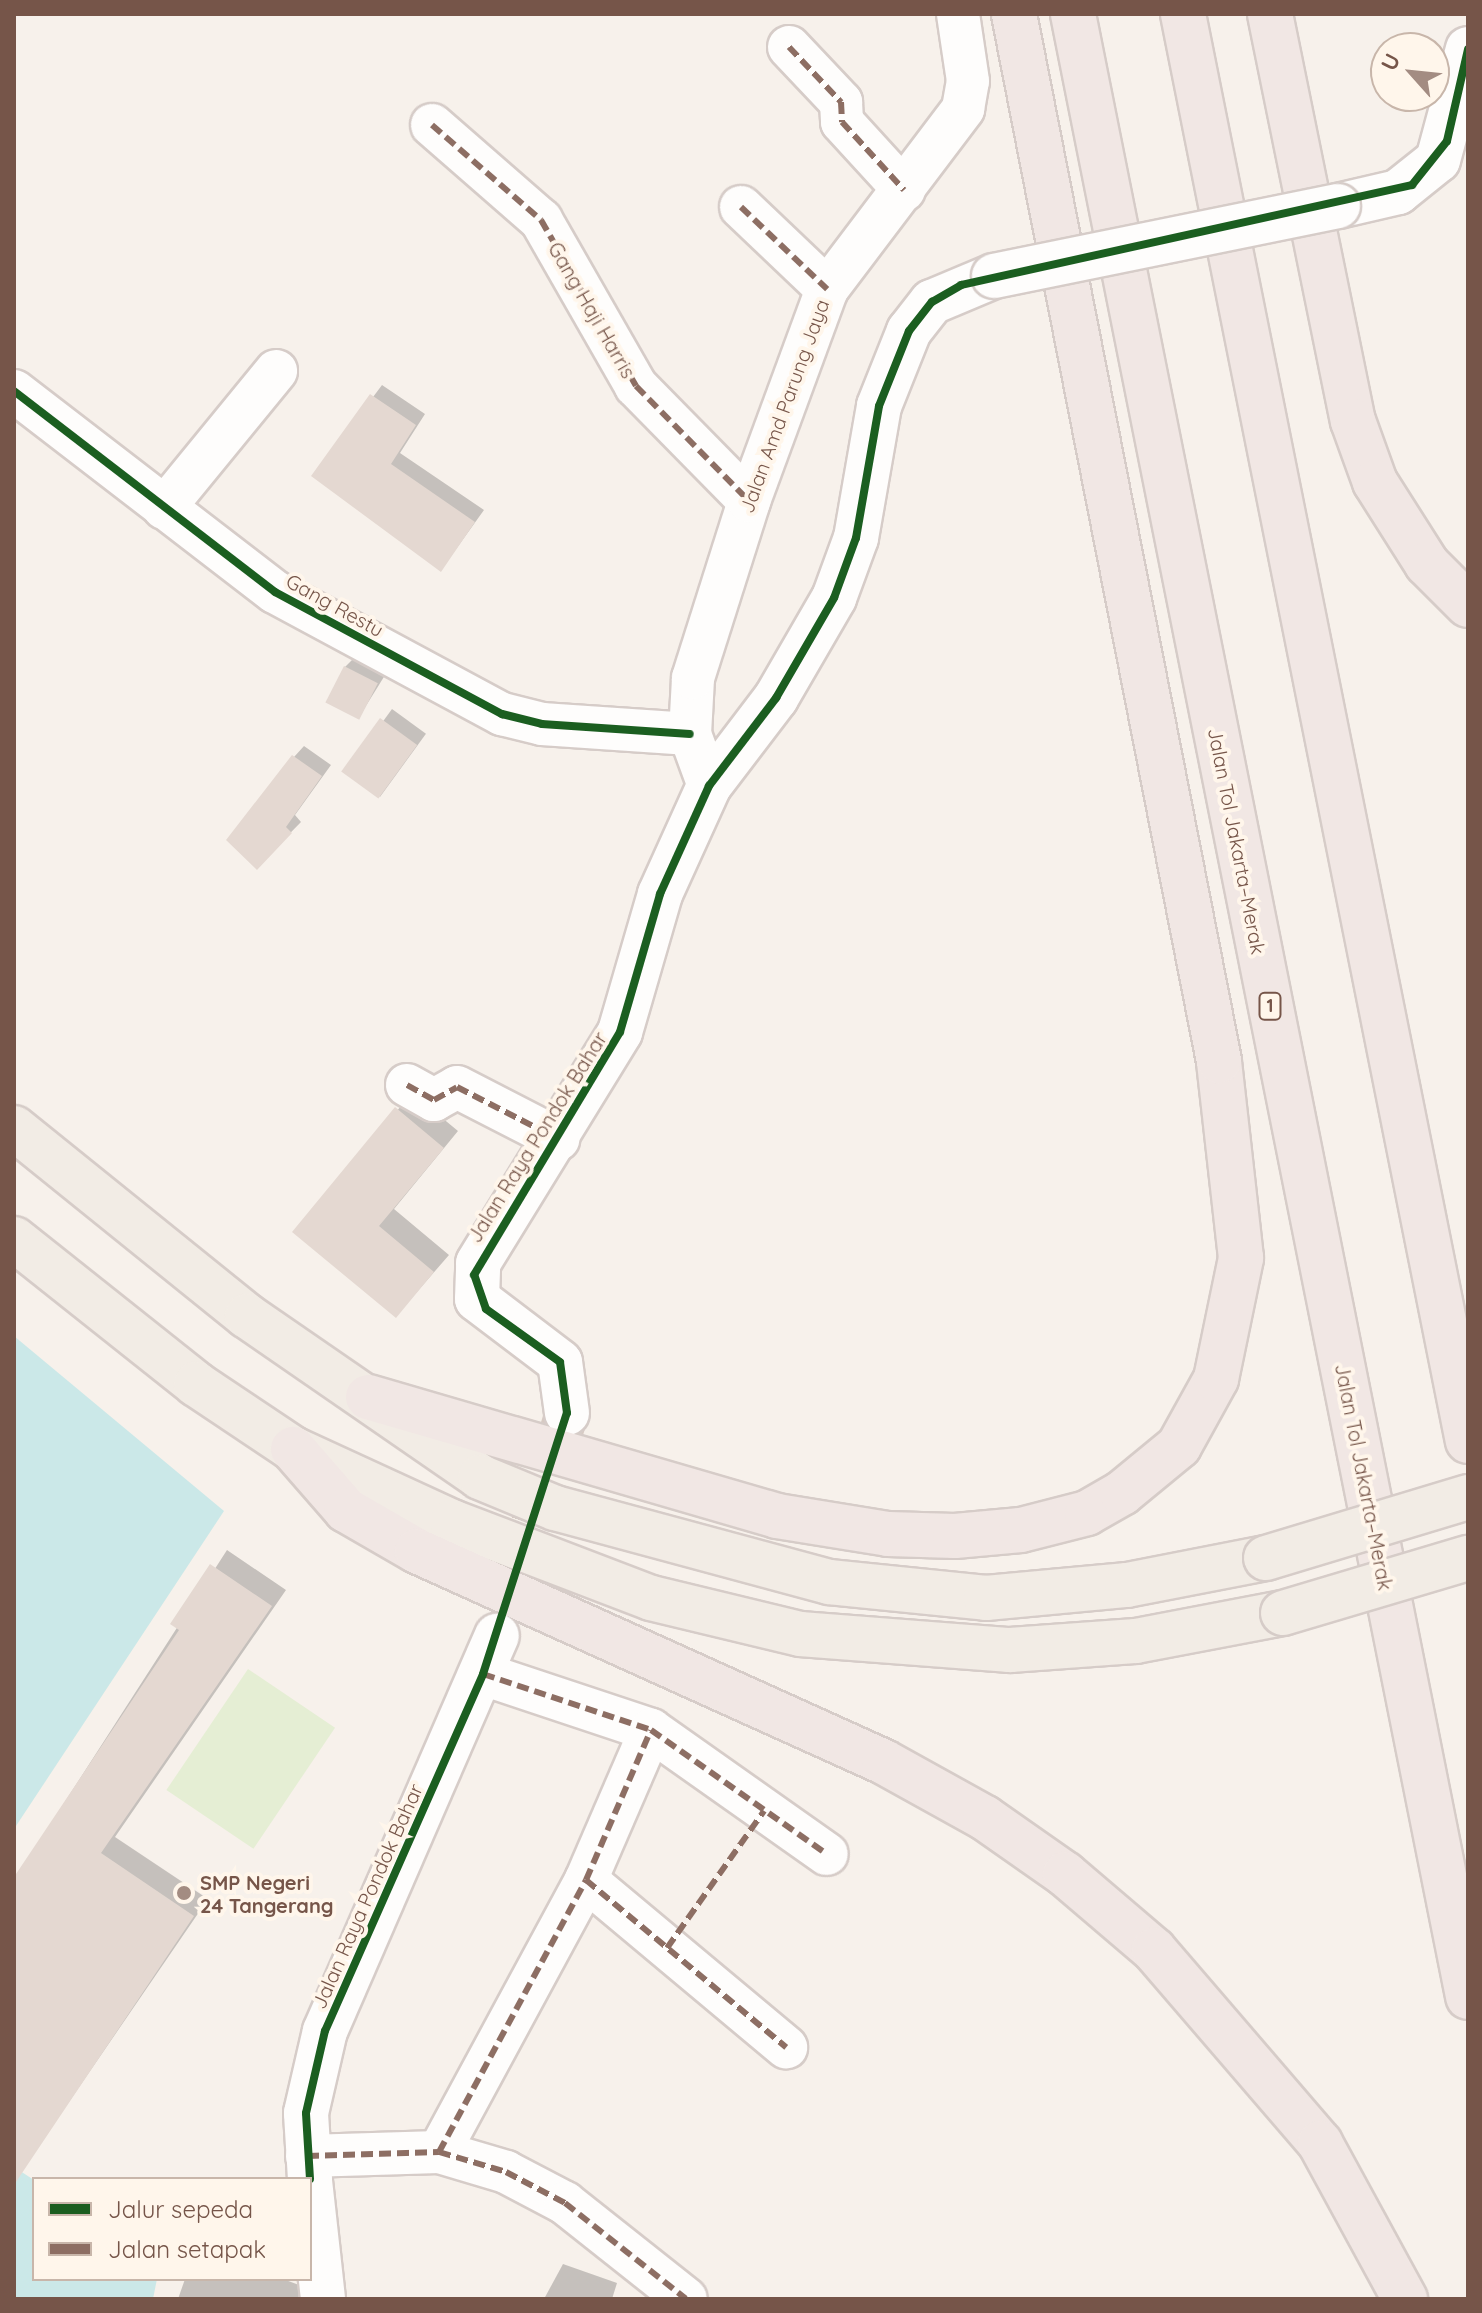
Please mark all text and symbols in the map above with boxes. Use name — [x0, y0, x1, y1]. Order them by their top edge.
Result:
north arrow — [1370, 32, 1450, 112]
text: U — [1374, 49, 1406, 75]
street label: Gang Haji Harris — [543, 238, 641, 382]
street label: Jalan Amd Parung Jaya — [734, 296, 834, 516]
street label: Gang Restu — [282, 568, 388, 642]
street label: Jalan Tol Jakarta–Merak — [1203, 726, 1271, 956]
road number: 1 — [1258, 992, 1282, 1020]
street label: Jalan Raya Pondok Bahar — [462, 1027, 612, 1247]
street label: Jalan Tol Jakarta–Merak — [1330, 1362, 1398, 1592]
street label: Jalan Raya Pondok Bahar — [306, 1780, 428, 2012]
place label: SMP Negeri 24 Tangerang — [200, 1870, 334, 1917]
marker: SMP Negeri 24 Tangerang — [175, 1884, 193, 1902]
legend — [32, 2177, 312, 2281]
text: Jalur sepeda — [108, 2194, 253, 2224]
text: Jalan setapak — [108, 2234, 266, 2264]

